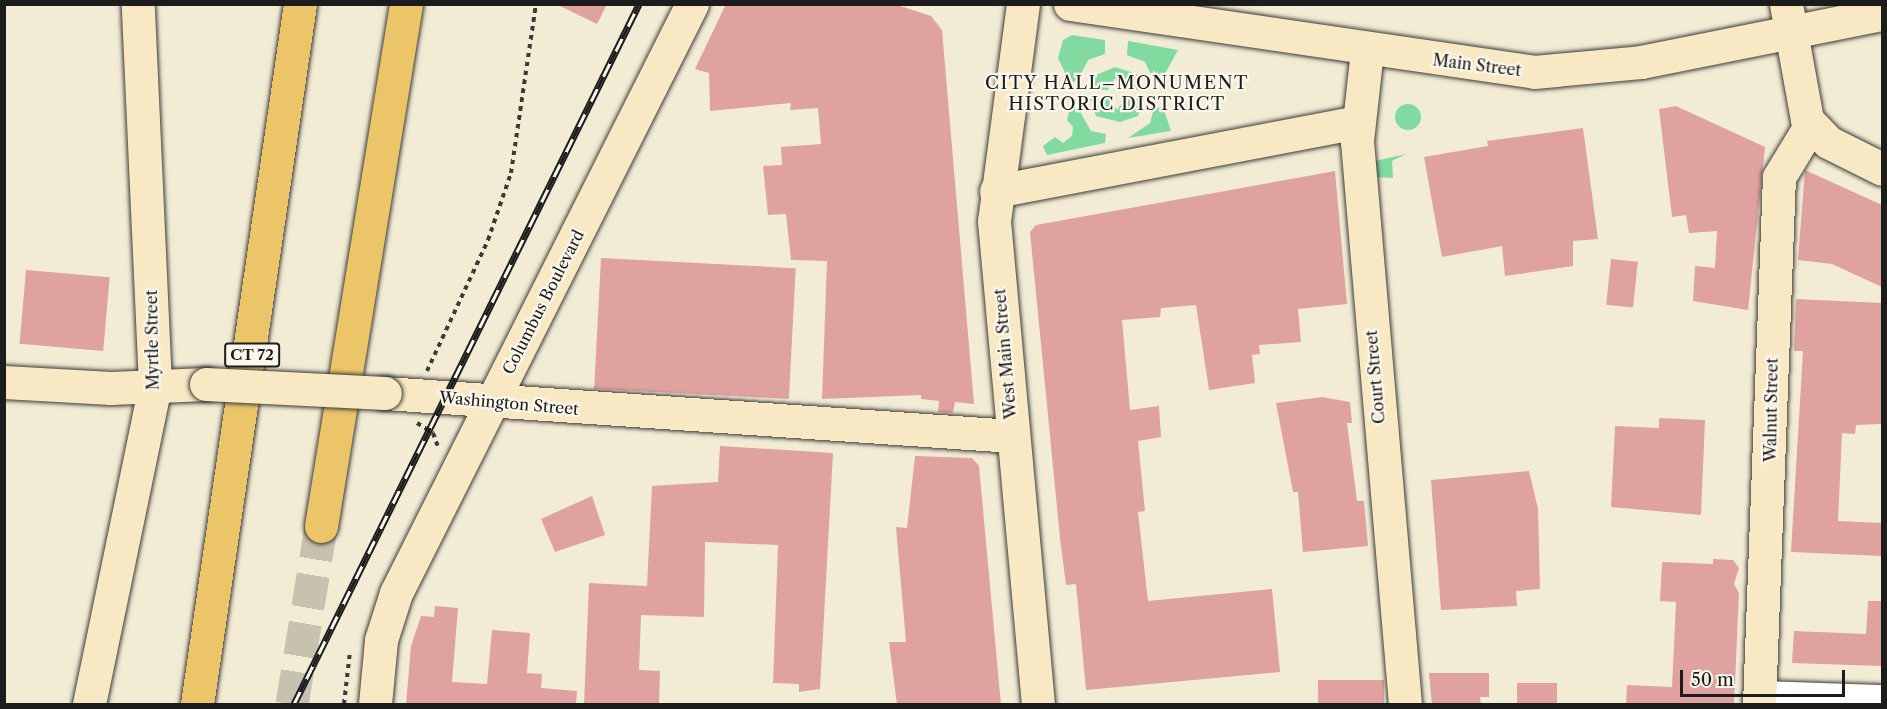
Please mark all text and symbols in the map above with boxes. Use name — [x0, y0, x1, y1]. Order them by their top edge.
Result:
street label: Main Street — [1432, 50, 1522, 80]
district label: CITY HALL–MONUMENT HISTORIC DISTRICT — [985, 73, 1249, 116]
street label: Columbus Boulevard — [498, 227, 588, 377]
street label: West Main Street — [990, 288, 1020, 420]
street label: Myrtle Street — [142, 290, 162, 390]
street label: Court Street — [1361, 329, 1389, 425]
road number: CT 72 — [224, 343, 280, 367]
street label: Walnut Street — [1760, 358, 1782, 462]
street label: Washington Street — [438, 387, 580, 419]
scale bar — [1683, 658, 1848, 696]
text: 50 m — [1691, 669, 1734, 691]

